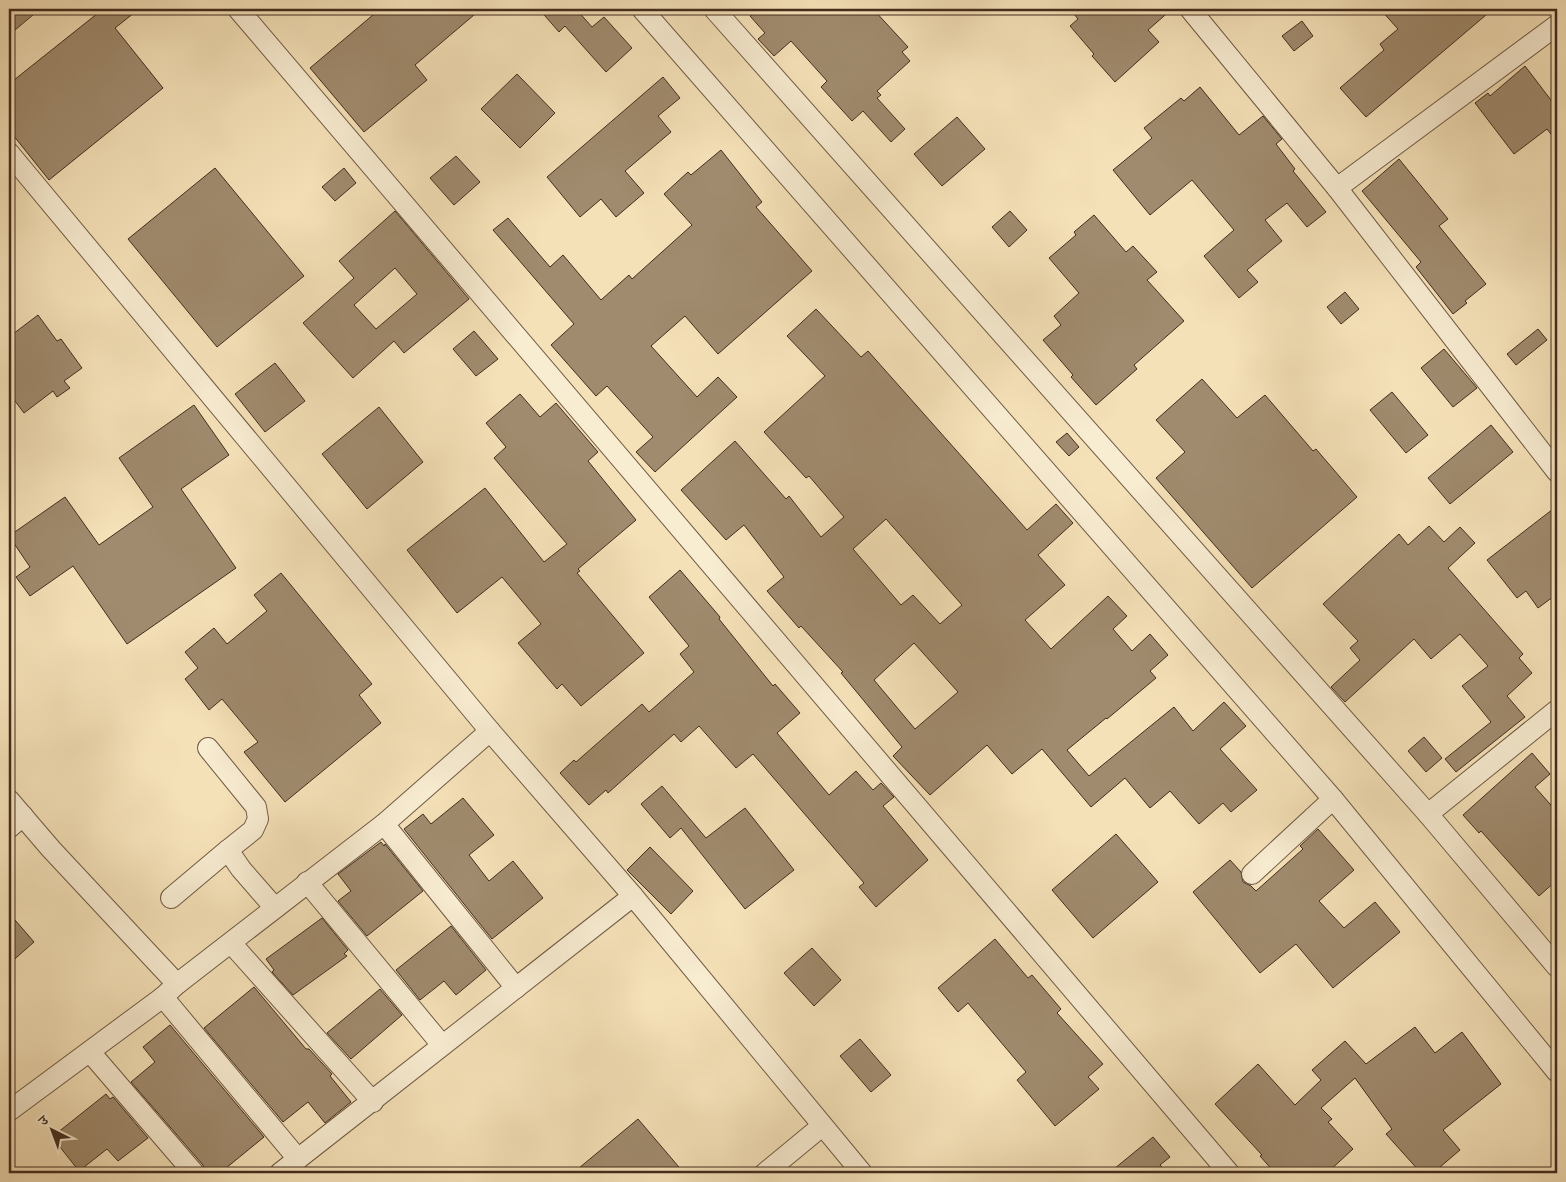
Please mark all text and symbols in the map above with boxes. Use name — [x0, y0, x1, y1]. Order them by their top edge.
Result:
north arrow — [28, 1104, 78, 1154]
text: उ — [35, 1111, 55, 1132]

